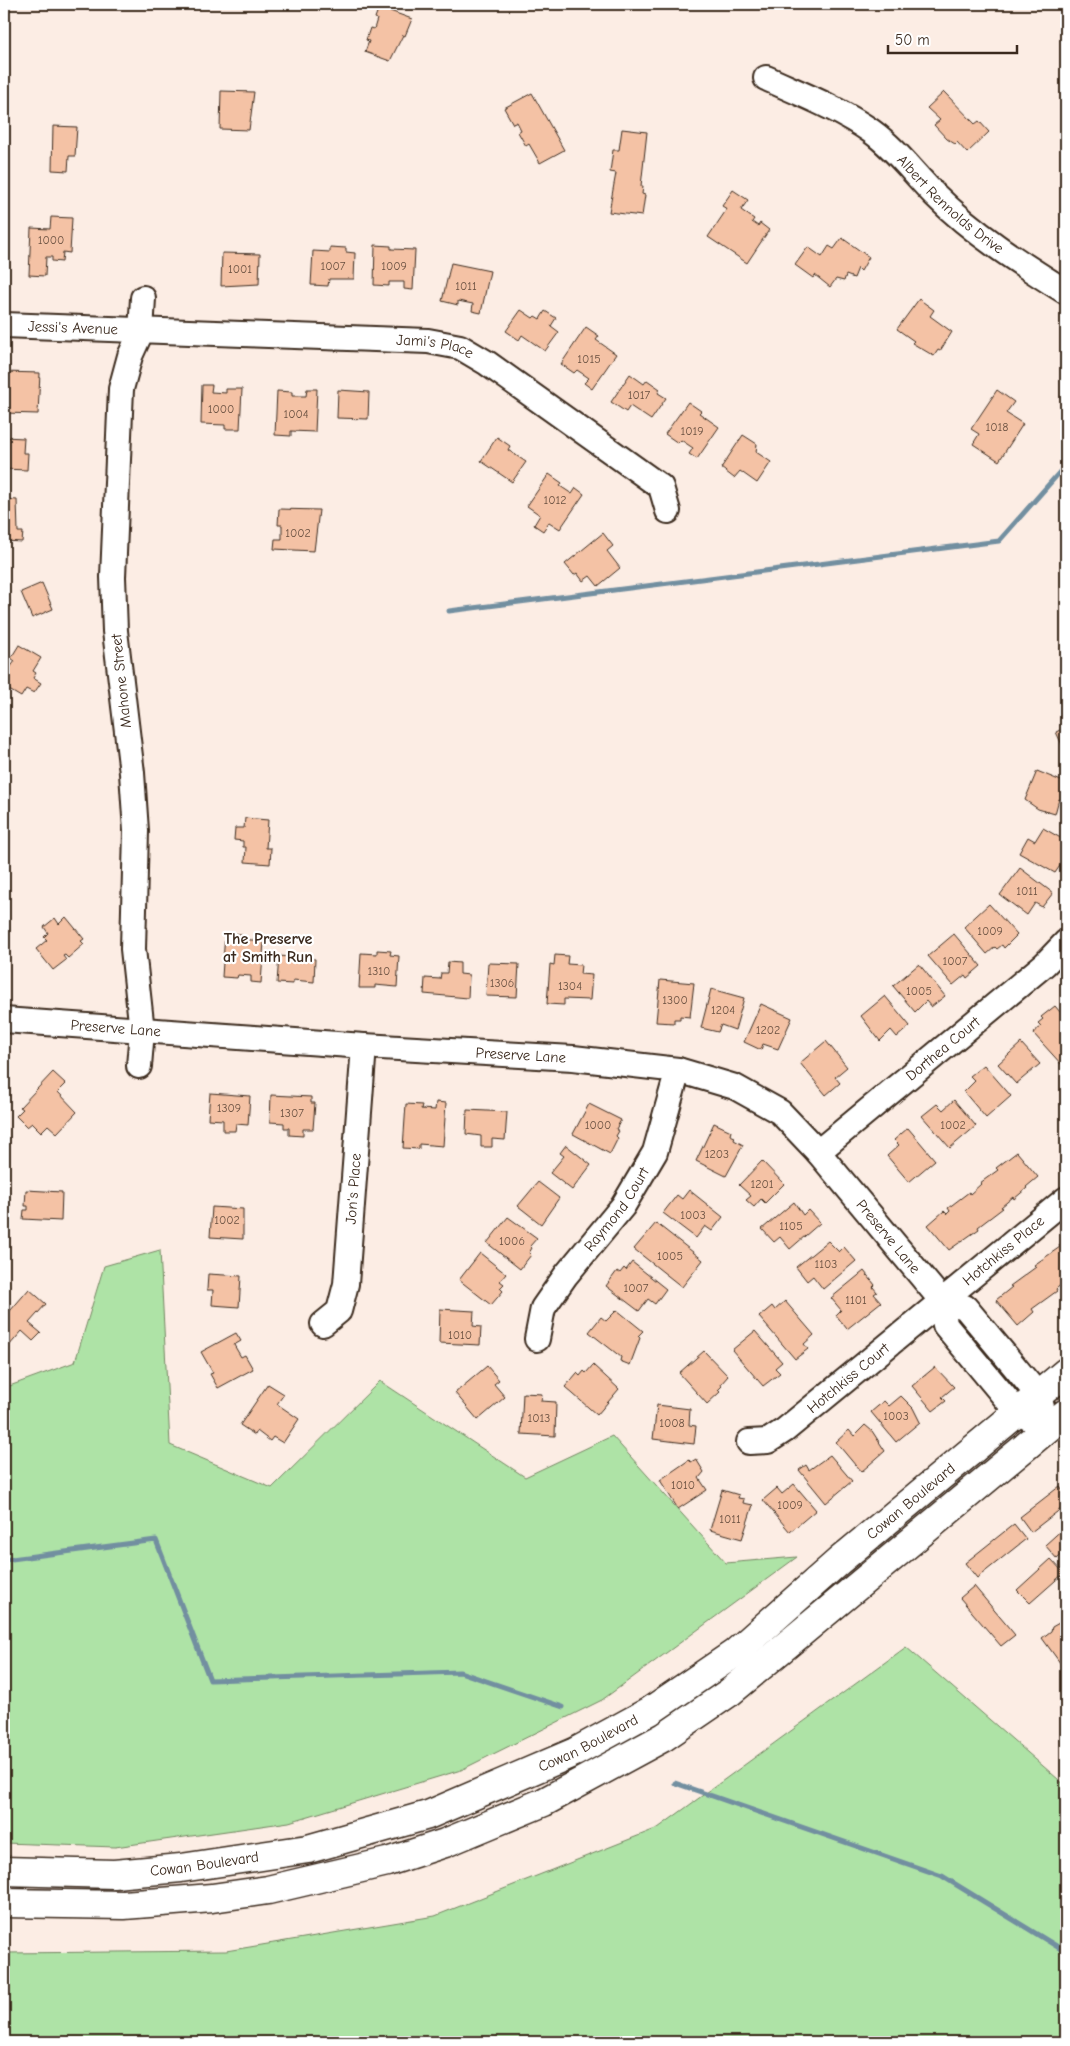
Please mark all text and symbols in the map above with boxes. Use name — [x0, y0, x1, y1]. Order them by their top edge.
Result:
scale bar — [888, 22, 1016, 54]
text: 50 m — [895, 31, 930, 49]
street label: Albert Rennolds Drive — [893, 151, 1008, 258]
house number: 1000 — [38, 233, 64, 247]
house number: 1007 — [320, 259, 346, 273]
house number: 1009 — [381, 259, 407, 273]
house number: 1001 — [228, 262, 252, 276]
house number: 1011 — [455, 279, 477, 293]
street label: Jessi's Avenue — [28, 317, 119, 338]
street label: Jami's Place — [396, 331, 478, 362]
house number: 1015 — [577, 352, 601, 366]
house number: 1017 — [628, 388, 651, 402]
house number: 1000 — [208, 402, 234, 416]
house number: 1004 — [283, 407, 309, 421]
house number: 1018 — [986, 420, 1009, 434]
house number: 1019 — [680, 424, 704, 438]
house number: 1012 — [543, 493, 567, 507]
house number: 1002 — [285, 526, 311, 540]
street label: Mahone Street — [107, 632, 135, 729]
house number: 1011 — [1016, 884, 1038, 898]
house number: 1009 — [977, 924, 1003, 938]
district label: The Preserve at Smith Run — [223, 930, 313, 966]
house number: 1007 — [942, 954, 968, 968]
house number: 1310 — [368, 964, 390, 978]
house number: 1306 — [490, 976, 514, 990]
house number: 1304 — [558, 979, 582, 993]
house number: 1005 — [906, 984, 932, 998]
house number: 1300 — [662, 993, 688, 1007]
house number: 1204 — [711, 1003, 735, 1017]
street label: Dorthea Court — [902, 1012, 984, 1085]
street label: Preserve Lane — [70, 1016, 162, 1040]
house number: 1202 — [756, 1023, 780, 1037]
street label: Preserve Lane — [475, 1043, 567, 1067]
house number: 1309 — [217, 1101, 241, 1115]
house number: 1307 — [280, 1106, 304, 1120]
house number: 1000 — [585, 1118, 611, 1132]
house number: 1002 — [940, 1118, 966, 1132]
house number: 1203 — [705, 1147, 729, 1161]
street label: Jon's Place — [342, 1152, 365, 1225]
street label: Raymond Court — [580, 1163, 653, 1255]
house number: 1201 — [750, 1177, 774, 1191]
street label: Preserve Lane — [852, 1196, 925, 1277]
house number: 1003 — [680, 1208, 706, 1222]
street label: Hotchkiss Place — [959, 1211, 1048, 1289]
house number: 1002 — [214, 1213, 240, 1227]
house number: 1105 — [779, 1219, 803, 1233]
house number: 1006 — [499, 1234, 525, 1248]
house number: 1005 — [657, 1249, 683, 1263]
house number: 1103 — [815, 1257, 837, 1271]
house number: 1007 — [623, 1281, 649, 1295]
house number: 1101 — [845, 1293, 867, 1307]
house number: 1010 — [448, 1328, 472, 1342]
street label: Hotchkiss Court — [803, 1339, 893, 1417]
house number: 1003 — [883, 1409, 909, 1423]
house number: 1013 — [528, 1411, 550, 1425]
house number: 1008 — [659, 1416, 685, 1430]
street label: Cowan Boulevard — [863, 1459, 959, 1543]
house number: 1010 — [671, 1478, 695, 1492]
house number: 1009 — [777, 1498, 803, 1512]
house number: 1011 — [719, 1512, 741, 1526]
street label: Cowan Boulevard — [535, 1710, 641, 1776]
street label: Cowan Boulevard — [149, 1847, 260, 1880]

